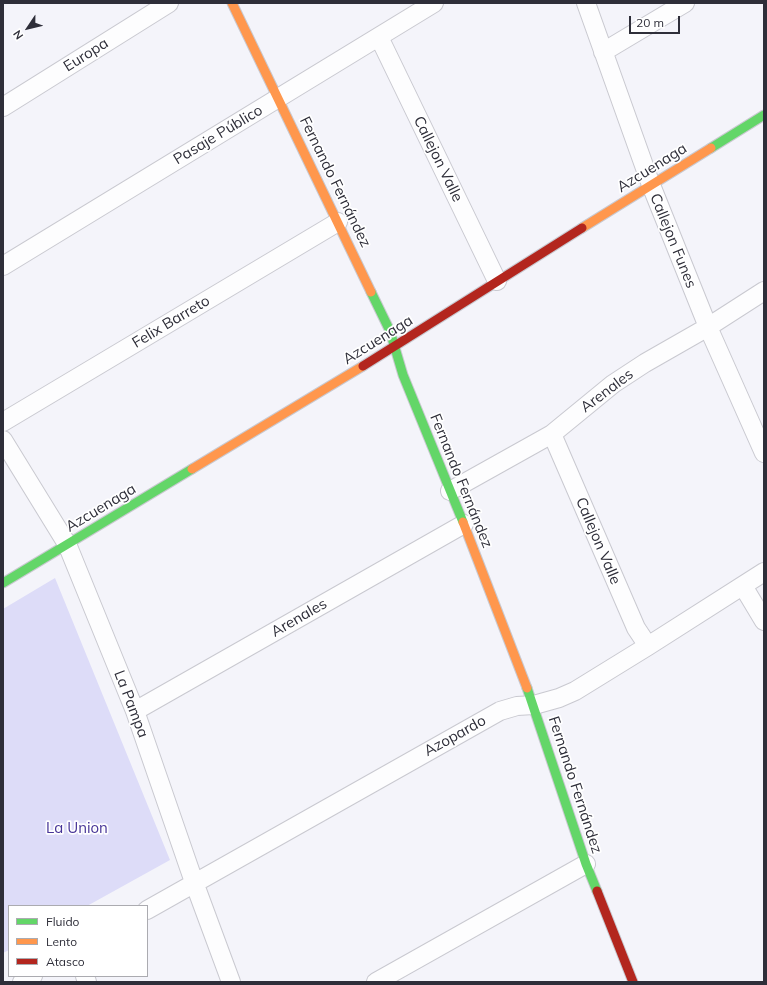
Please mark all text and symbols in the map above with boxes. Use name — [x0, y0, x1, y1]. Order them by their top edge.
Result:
north arrow — [8, 8, 48, 48]
scale bar — [631, 8, 682, 34]
text: 20 m — [636, 15, 664, 30]
text: N — [10, 27, 26, 42]
street label: Europa — [60, 34, 112, 76]
street label: Pasaje Público — [170, 101, 266, 169]
street label: Callejon Valle — [410, 113, 466, 205]
street label: Fernando Fernández — [296, 114, 374, 250]
street label: Azcuenaga — [614, 140, 690, 196]
street label: Callejon Funes — [646, 191, 700, 291]
street label: Felix Barreto — [129, 292, 213, 352]
street label: Azcuenaga — [340, 312, 416, 368]
street label: Arenales — [577, 365, 637, 417]
street label: Fernando Fernández — [426, 411, 496, 551]
street label: Azcuenaga — [63, 480, 139, 536]
street label: Callejon Valle — [572, 495, 624, 587]
street label: Arenales — [268, 595, 330, 641]
street label: La Pampa — [110, 668, 152, 740]
street label: Azopardo — [421, 712, 489, 760]
street label: Fernando Fernández — [544, 714, 606, 856]
park label: La Union — [46, 819, 108, 837]
legend — [8, 905, 148, 977]
text: Fluido — [46, 914, 79, 929]
text: Lento — [46, 934, 77, 949]
text: Atasco — [46, 954, 85, 969]

